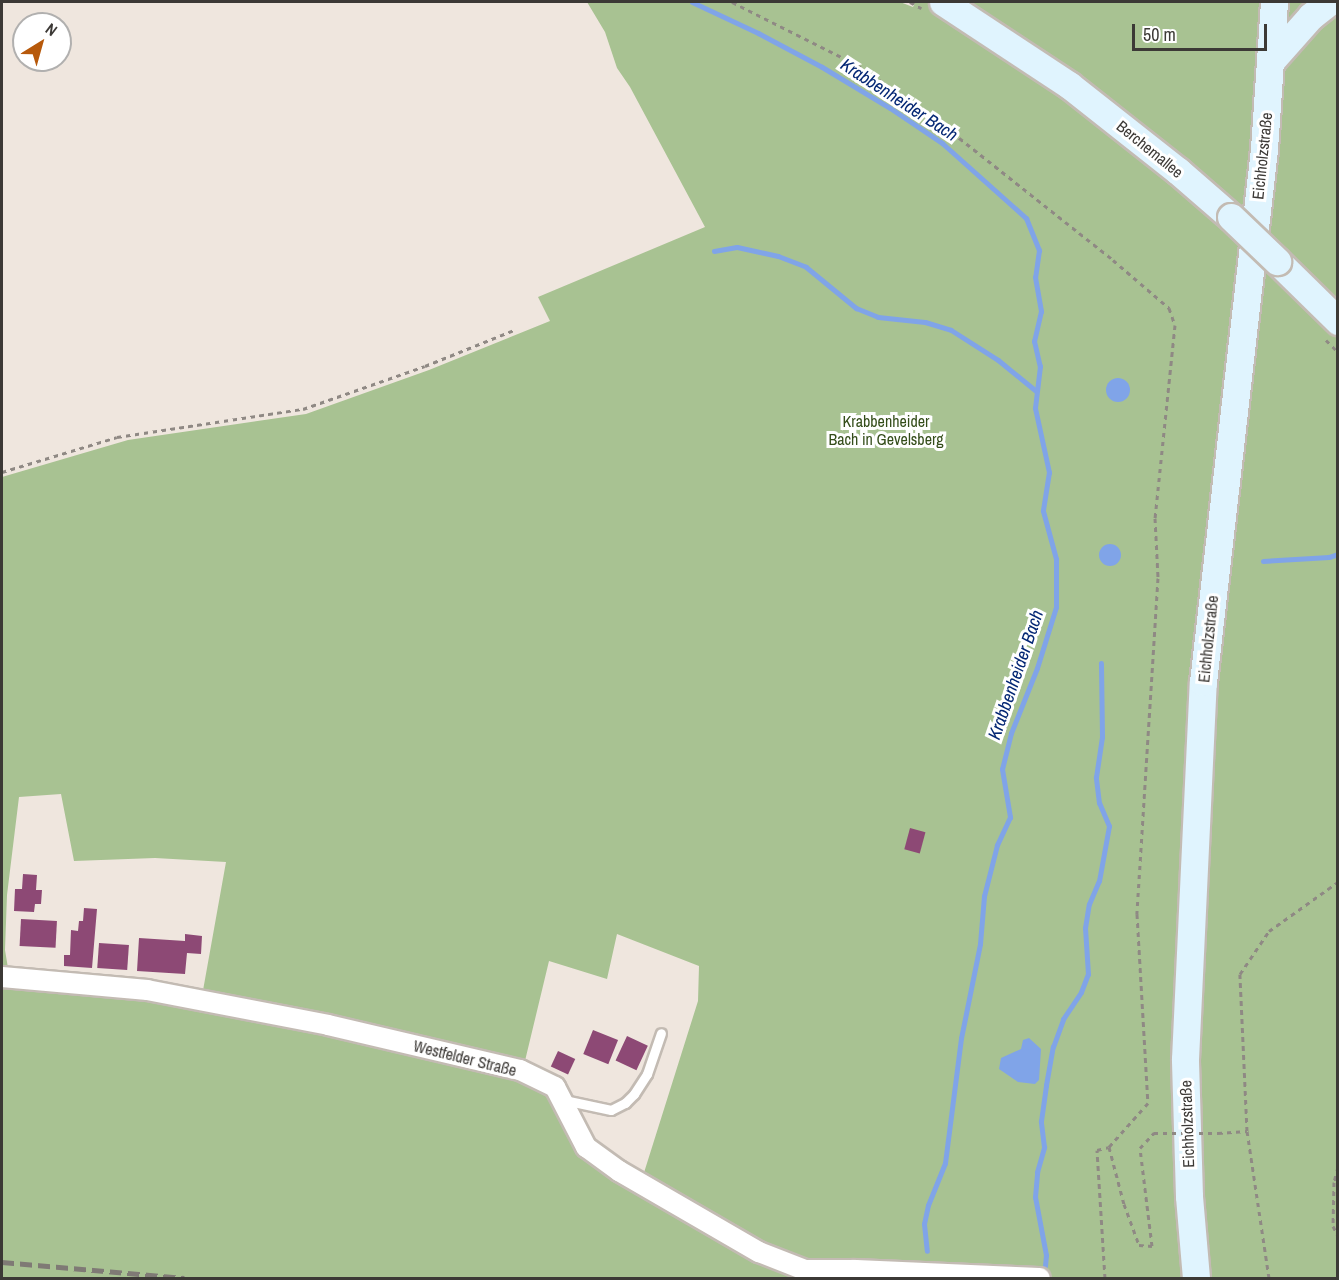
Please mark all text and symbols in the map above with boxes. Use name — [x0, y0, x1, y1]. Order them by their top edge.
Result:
north arrow — [12, 12, 72, 72]
scale bar — [1135, 12, 1270, 50]
text: N — [41, 18, 62, 41]
text: 50 m — [1143, 22, 1176, 47]
water label: Krabbenheider Bach — [836, 54, 962, 146]
street label: Eichholzstraße — [1248, 111, 1276, 201]
street label: Berchemallee — [1113, 116, 1187, 182]
park label: Krabbenheider Bach in Gevelsberg — [828, 411, 944, 449]
street label: Eichholzstraße — [1194, 594, 1222, 684]
water label: Krabbenheider Bach — [984, 607, 1048, 743]
street label: Westfelder Straße — [411, 1036, 519, 1080]
street label: Eichholzstraße — [1176, 1080, 1198, 1168]

